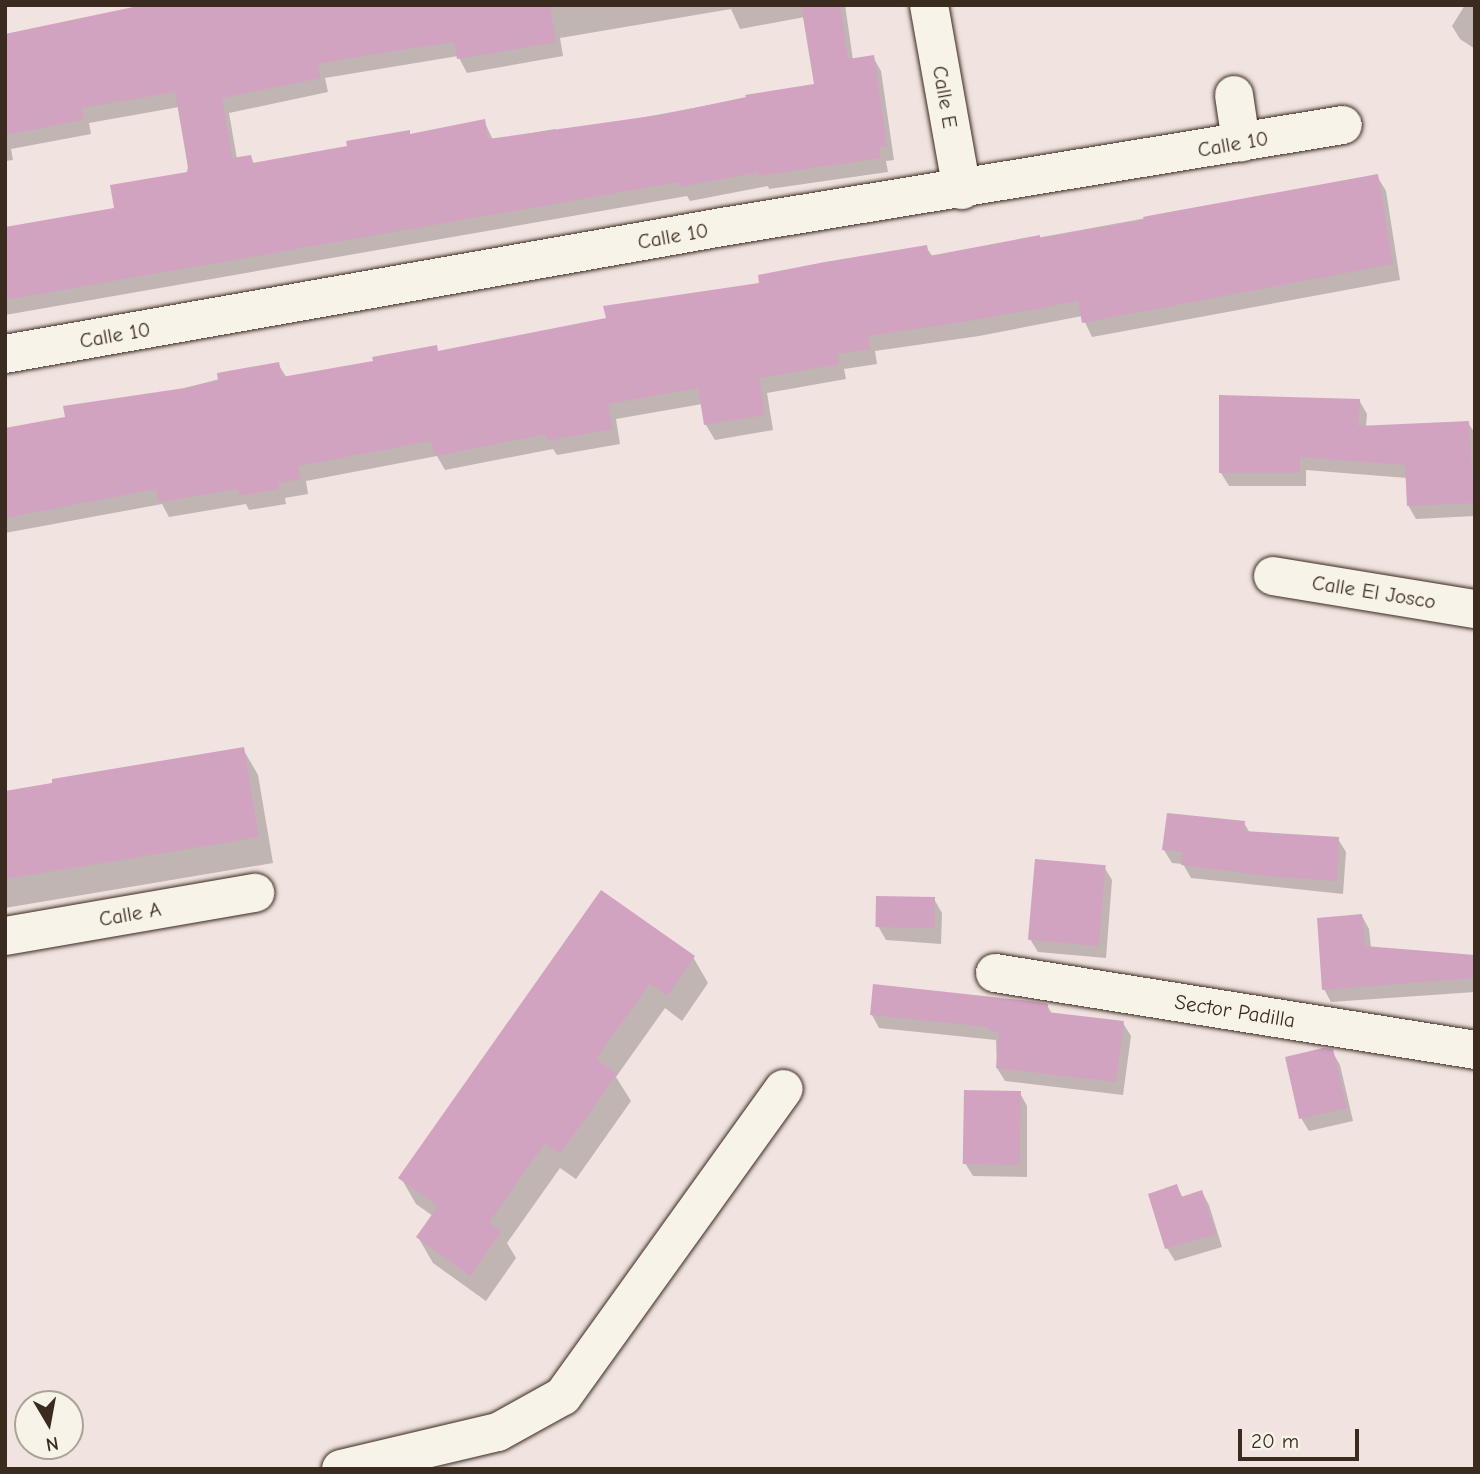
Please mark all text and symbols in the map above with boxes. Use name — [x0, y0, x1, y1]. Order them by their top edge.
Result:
street label: Calle E — [927, 64, 963, 130]
street label: Calle 10 — [1196, 125, 1270, 163]
street label: Calle 10 — [636, 217, 710, 255]
street label: Calle 10 — [78, 316, 152, 354]
street label: Calle El Josco — [1310, 570, 1438, 614]
street label: Calle A — [97, 896, 163, 932]
street label: Sector Padilla — [1173, 989, 1297, 1033]
north arrow — [14, 1390, 84, 1460]
scale bar — [1242, 1414, 1363, 1458]
text: 20 m — [1251, 1429, 1299, 1453]
text: N — [44, 1432, 60, 1456]

